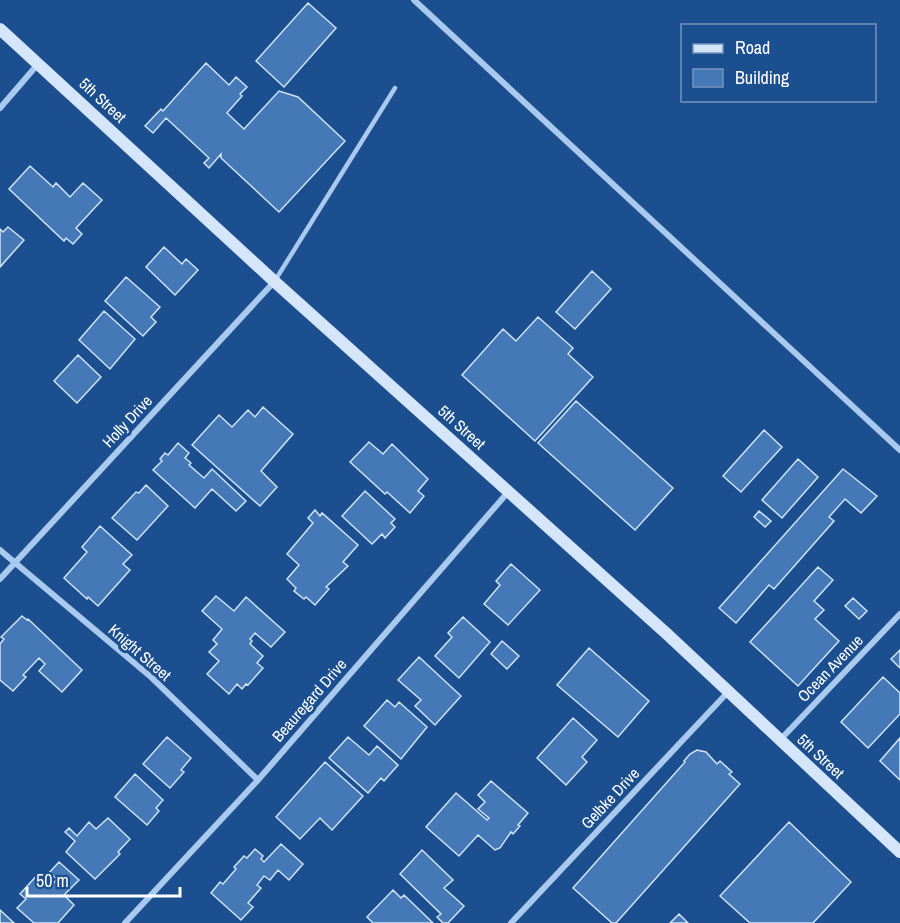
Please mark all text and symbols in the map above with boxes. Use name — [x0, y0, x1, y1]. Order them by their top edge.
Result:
legend — [681, 24, 876, 102]
text: Road — [735, 35, 770, 60]
text: Building — [735, 65, 790, 90]
street label: 5th Street — [75, 73, 132, 128]
street label: Holly Drive — [97, 390, 157, 452]
street label: 5th Street — [433, 400, 491, 454]
street label: Knight Street — [104, 619, 176, 686]
street label: Ocean Avenue — [792, 629, 868, 707]
street label: Beauregard Drive — [267, 654, 351, 746]
street label: 5th Street — [793, 729, 850, 784]
street label: Gelbke Drive — [576, 763, 644, 833]
scale bar — [27, 860, 180, 898]
text: 50 m — [36, 868, 69, 893]

